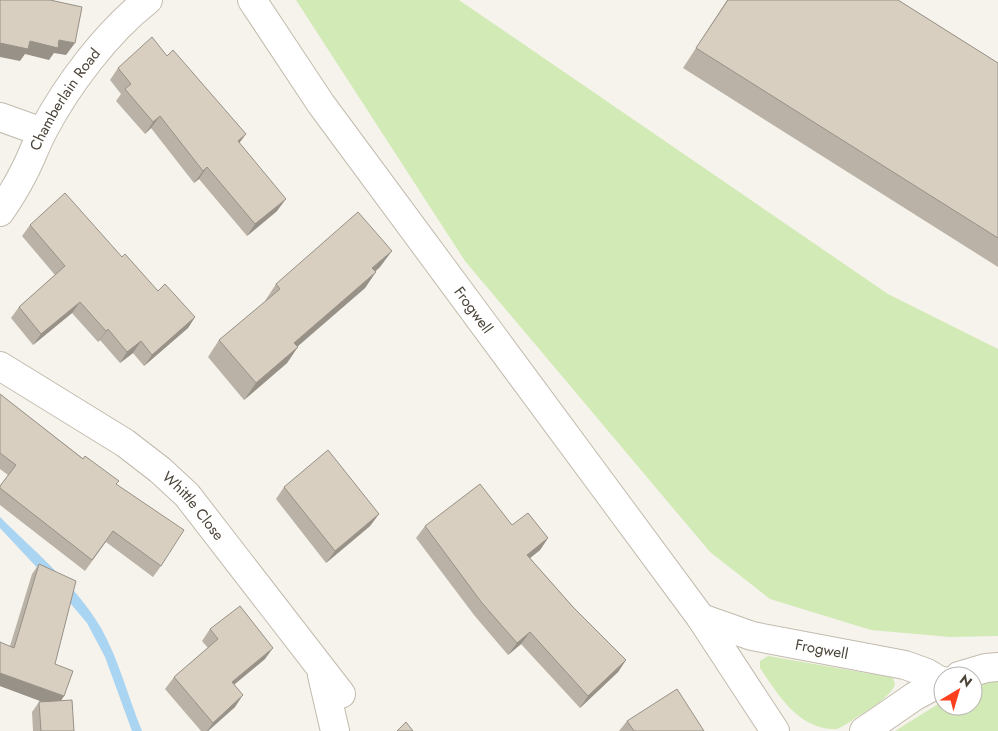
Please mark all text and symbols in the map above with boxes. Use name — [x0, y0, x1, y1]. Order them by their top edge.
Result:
street label: Chamberlain Road — [24, 44, 106, 154]
street label: Frogwell — [449, 282, 498, 338]
street label: Whittle Close — [157, 466, 229, 545]
street label: Frogwell — [793, 633, 850, 665]
north arrow — [933, 666, 983, 716]
text: N — [955, 669, 977, 692]

